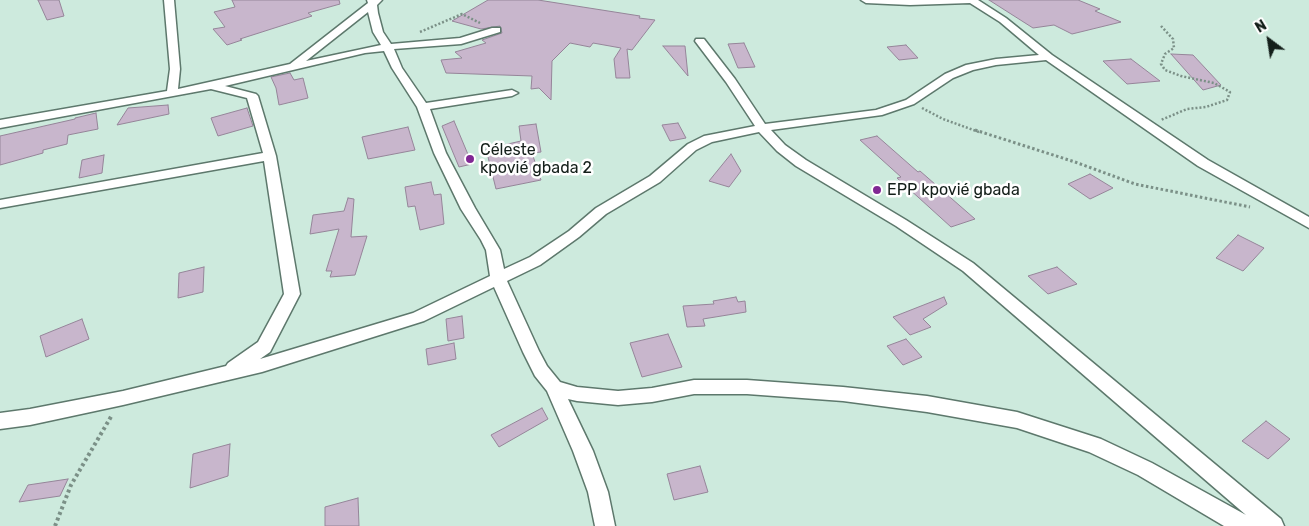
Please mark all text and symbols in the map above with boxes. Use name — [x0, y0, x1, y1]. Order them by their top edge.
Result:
north arrow — [1244, 15, 1294, 65]
text: N — [1252, 17, 1270, 37]
place label: Céleste kpovié gbada 2 — [480, 140, 592, 178]
marker: Céleste kpovié gbada 2 — [464, 153, 476, 165]
place label: EPP kpovié gbada — [887, 180, 1020, 200]
marker: EPP kpovié gbada — [871, 184, 883, 196]

